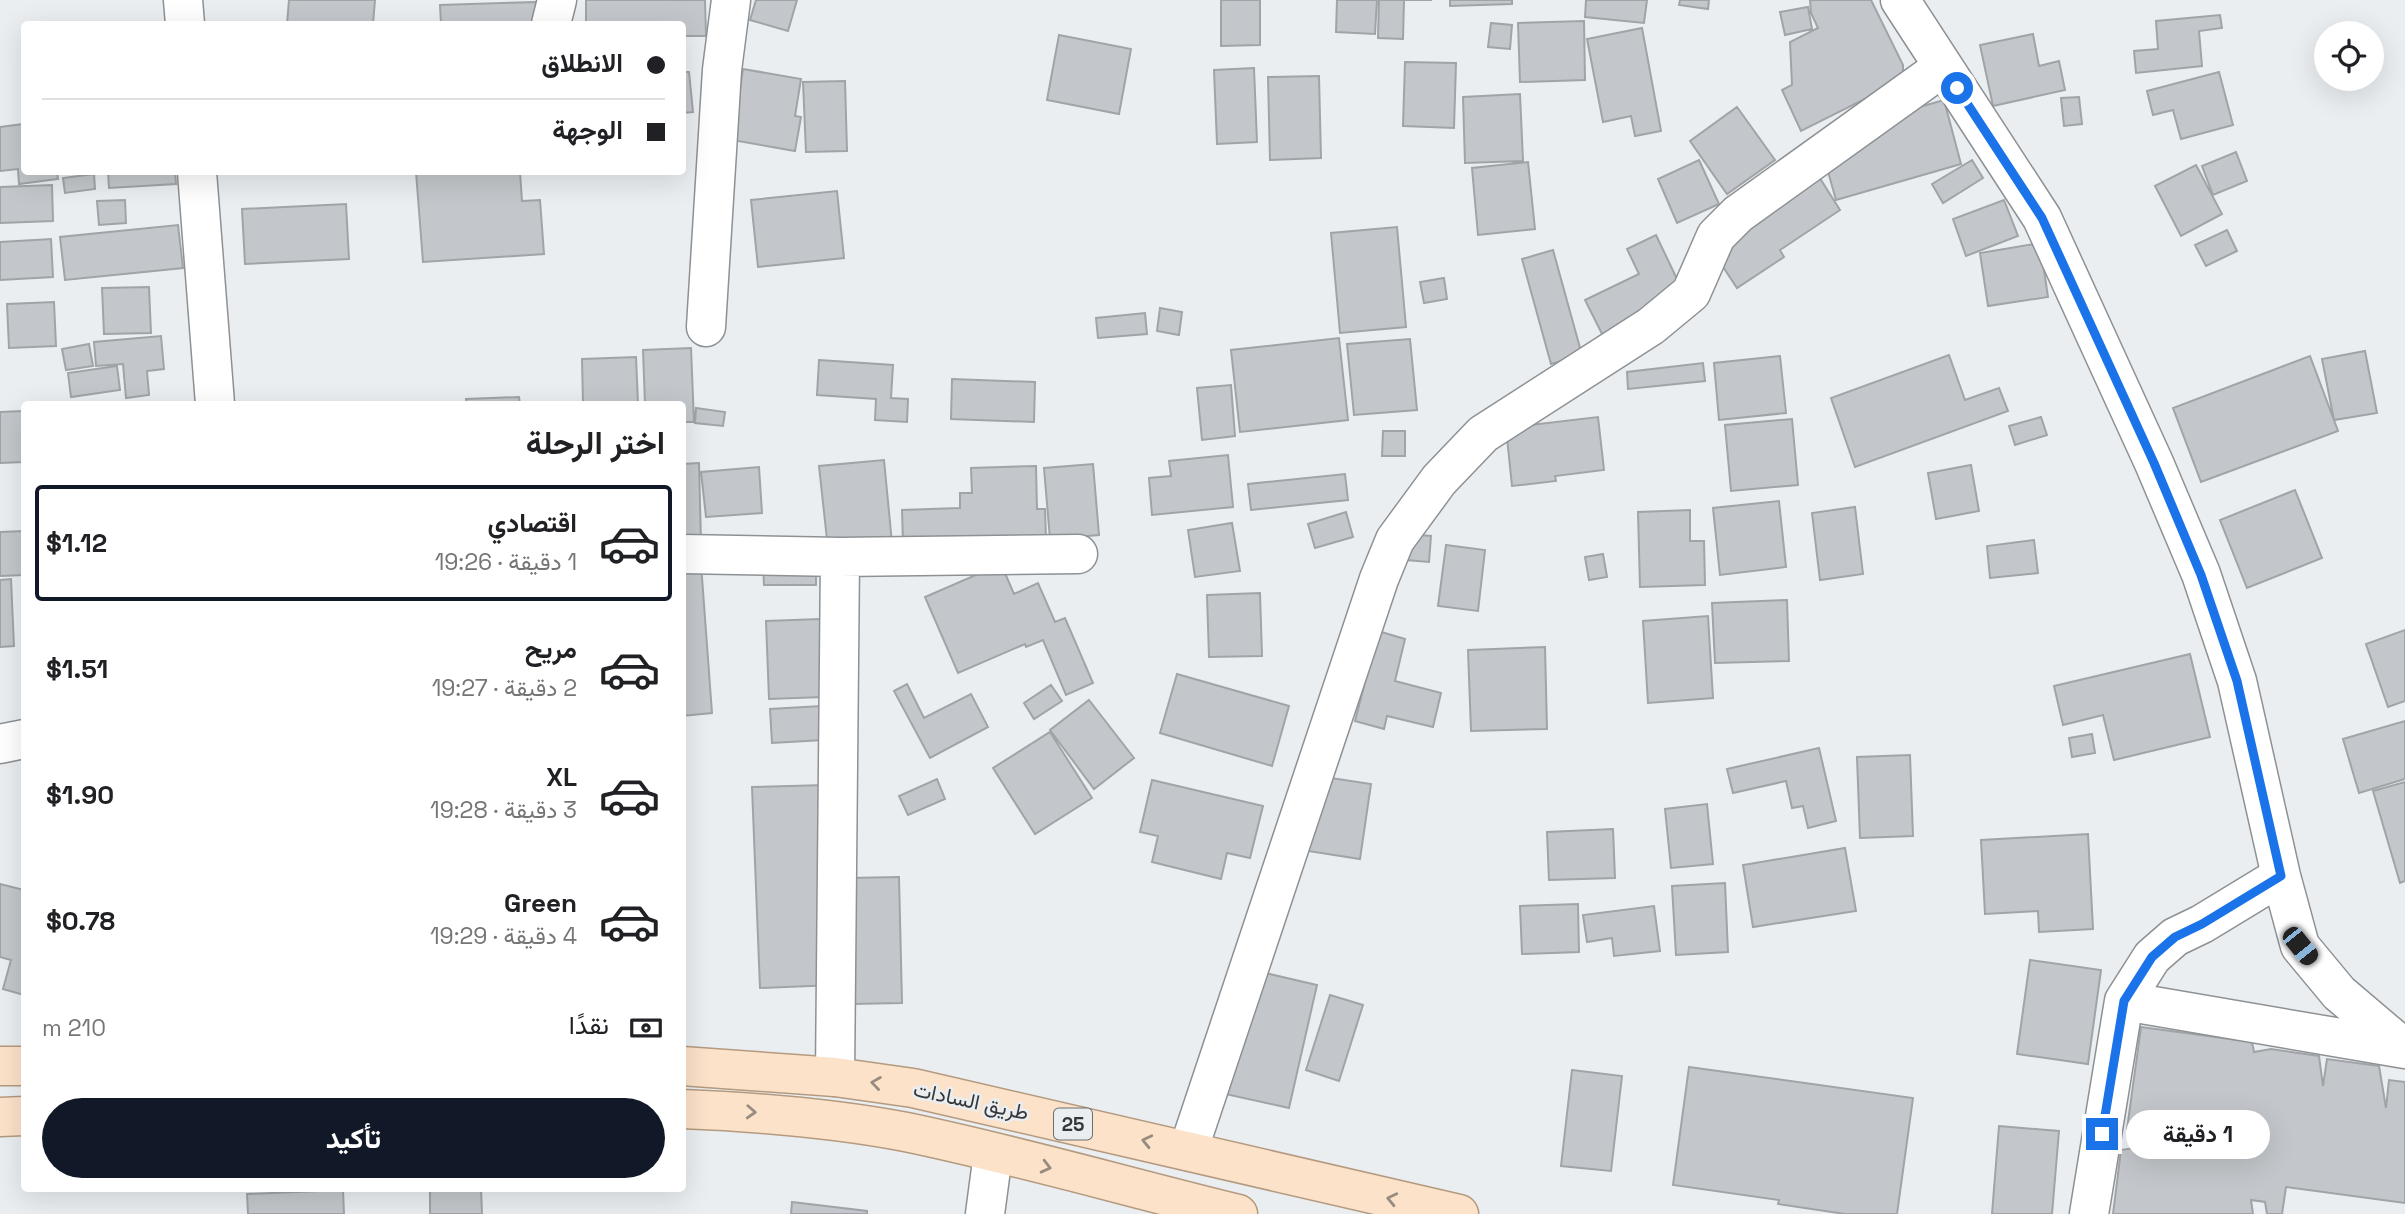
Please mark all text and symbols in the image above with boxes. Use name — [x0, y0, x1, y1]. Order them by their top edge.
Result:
map controls — [2314, 21, 2384, 91]
button: locate — [2314, 21, 2384, 91]
text: الانطلاق — [541, 46, 623, 80]
route start — [1941, 72, 1973, 104]
text: الوجهة — [552, 113, 623, 147]
text: اختر الرحلة — [526, 423, 665, 463]
text: اقتصادي — [488, 506, 577, 540]
icon: car — [598, 512, 661, 575]
text: $1.12 — [46, 526, 107, 560]
text: 1 دقيقة · 19:26 — [435, 547, 577, 577]
text: مريح — [525, 632, 577, 666]
icon: car — [598, 638, 661, 701]
text: $1.51 — [46, 652, 108, 686]
text: 2 دقيقة · 19:27 — [432, 673, 577, 703]
text: XL — [546, 760, 577, 794]
icon: car — [598, 764, 661, 827]
text: $1.90 — [46, 778, 114, 812]
text: 3 دقيقة · 19:28 — [430, 795, 577, 825]
text: Green — [504, 886, 577, 920]
icon: car — [598, 890, 661, 953]
text: $0.78 — [46, 904, 115, 938]
text: 4 دقيقة · 19:29 — [430, 921, 577, 951]
car — [2279, 923, 2322, 969]
text: نقدًا — [569, 1008, 609, 1042]
icon: cash — [627, 1009, 665, 1047]
text: 210 m — [42, 1013, 106, 1043]
street label: طريق السادات — [911, 1075, 1031, 1126]
one-way arrow — [871, 1076, 882, 1091]
button: تأكيد — [42, 1098, 665, 1178]
one-way arrow — [745, 1105, 756, 1120]
road number: 25 — [1054, 1108, 1092, 1140]
callout: 1 دقيقة — [2126, 1110, 2270, 1158]
route end — [2086, 1118, 2118, 1150]
text: 1 دقيقة — [2163, 1119, 2233, 1149]
one-way arrow — [1141, 1135, 1153, 1149]
one-way arrow — [1040, 1159, 1052, 1173]
one-way arrow — [1386, 1192, 1398, 1207]

